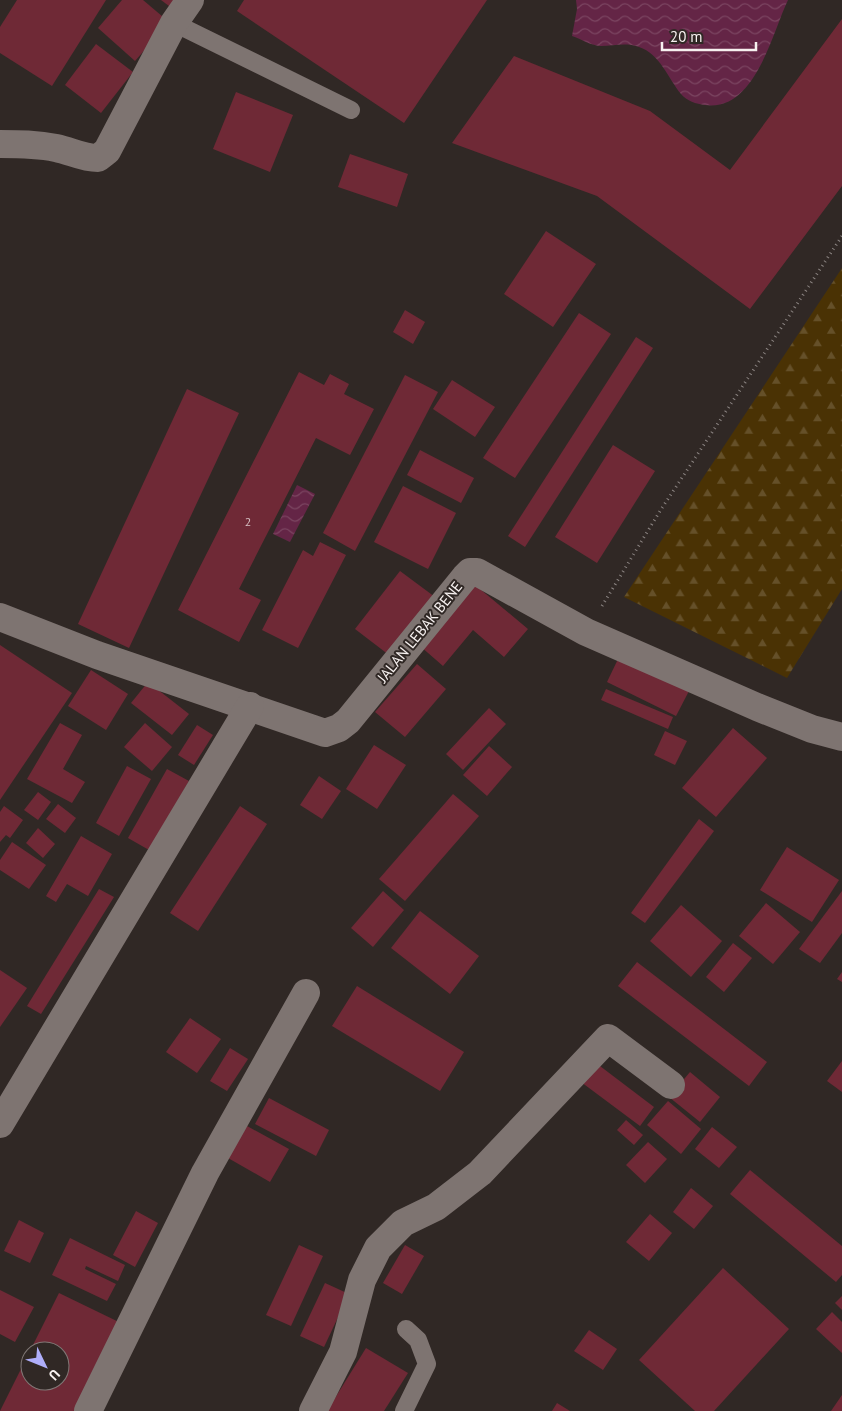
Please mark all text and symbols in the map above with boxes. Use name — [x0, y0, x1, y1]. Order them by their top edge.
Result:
scale bar — [662, 20, 756, 52]
text: 20 m — [670, 27, 703, 46]
house number: 2 — [245, 514, 251, 529]
street label: JALAN LEBAK BENE — [372, 577, 466, 687]
north arrow — [20, 1341, 70, 1391]
text: U — [45, 1366, 64, 1384]

